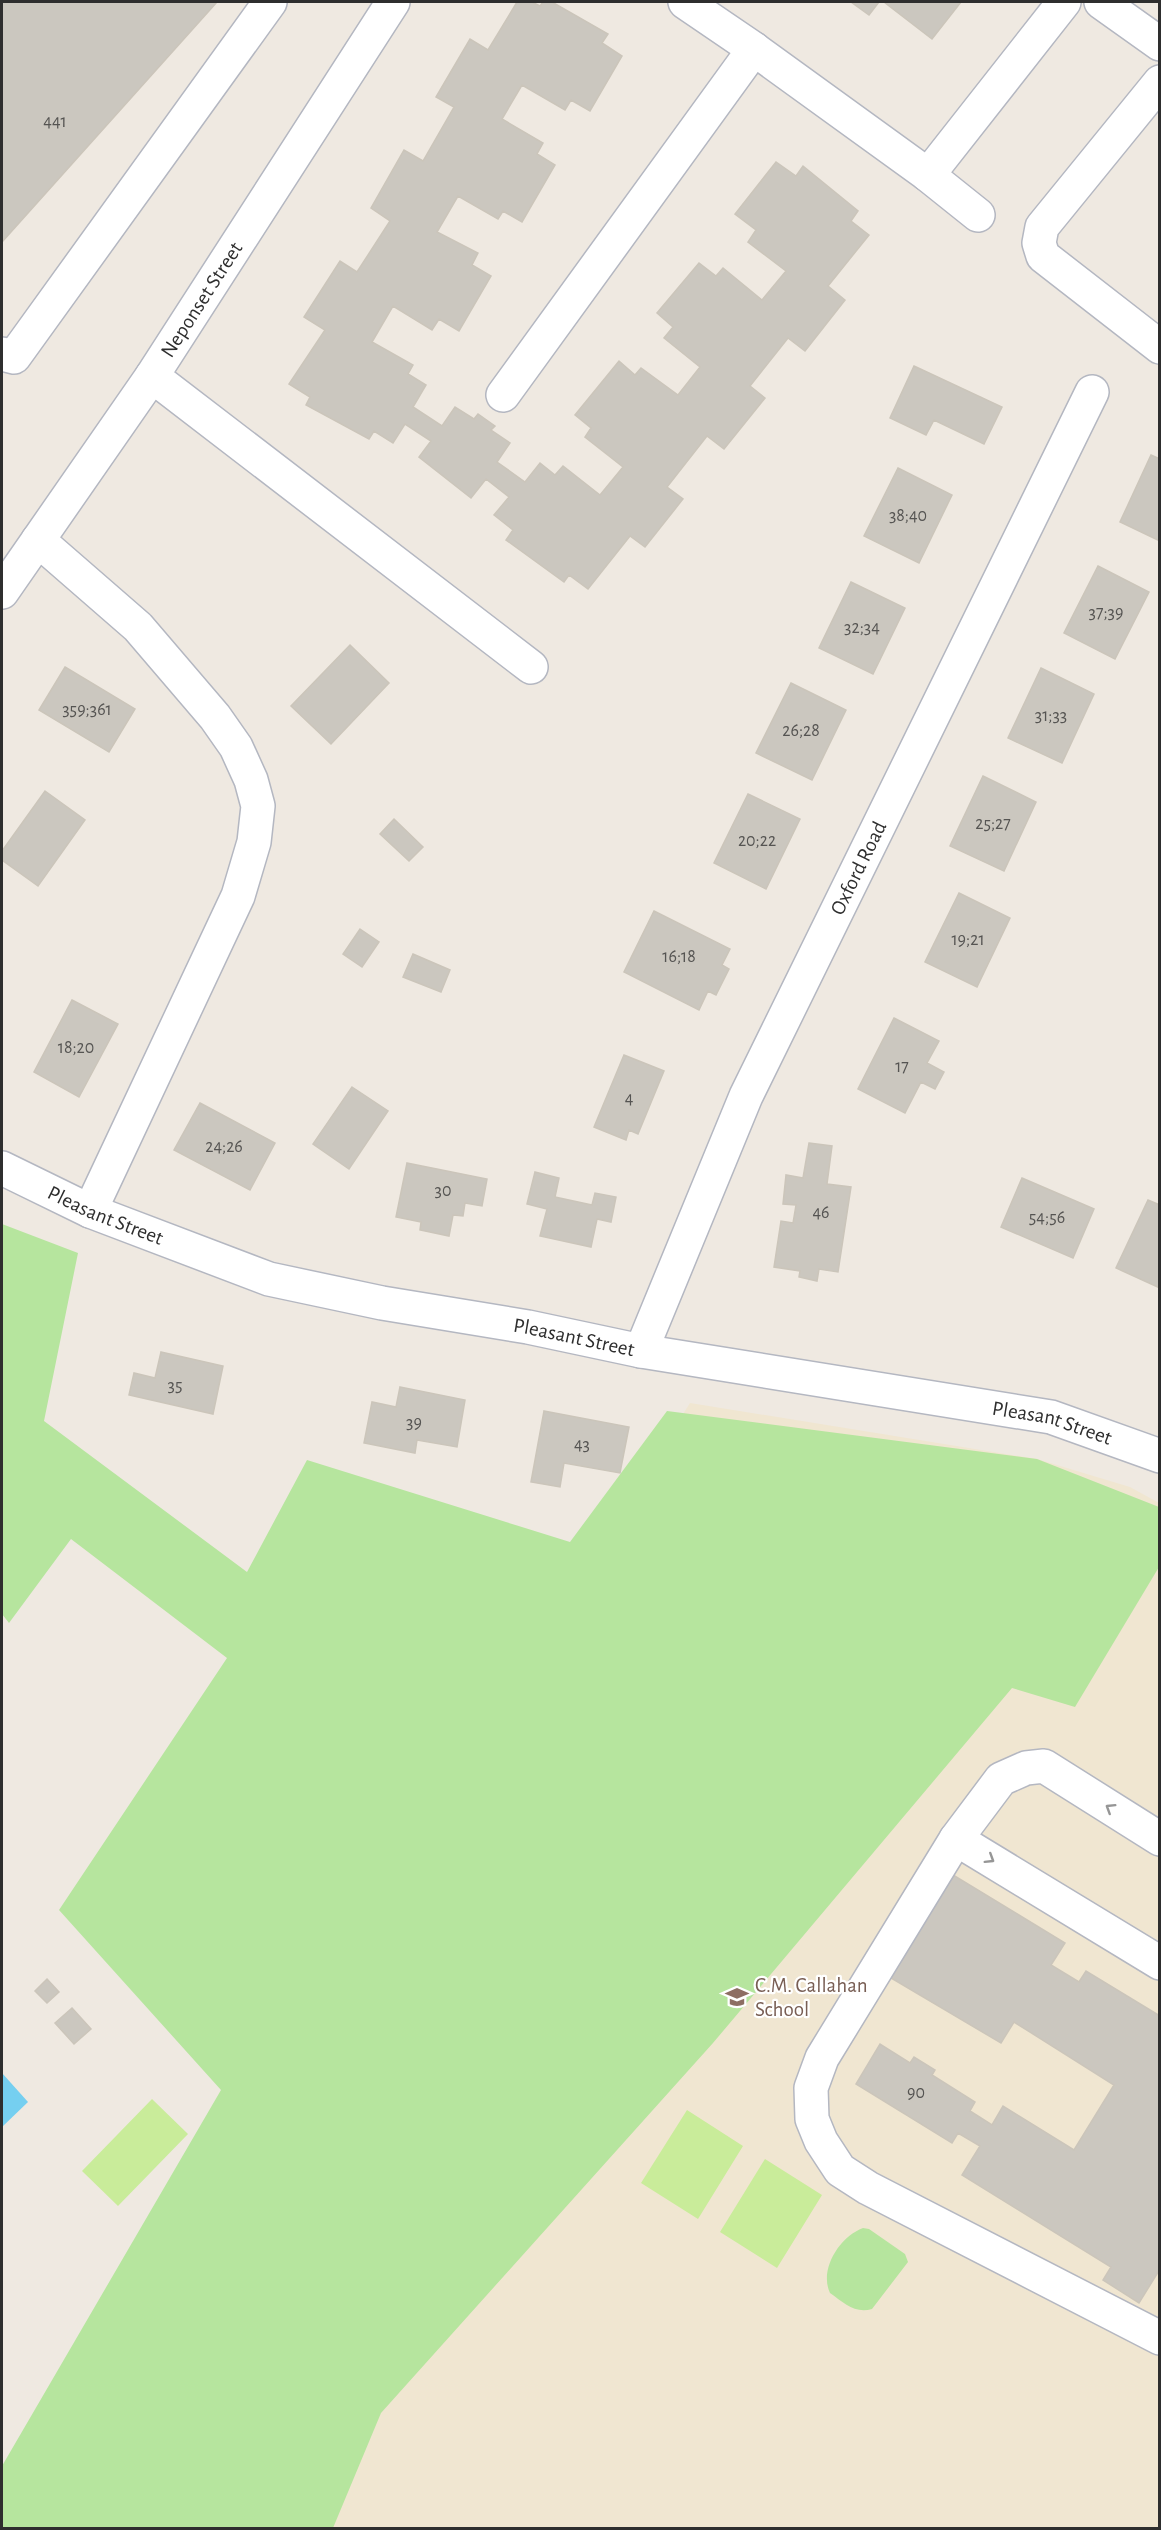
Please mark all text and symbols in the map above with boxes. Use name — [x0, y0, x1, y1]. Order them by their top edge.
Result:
house number: 441 — [43, 113, 67, 131]
street label: Neponset Street — [157, 238, 246, 361]
house number: 38;40 — [889, 507, 927, 525]
house number: 37;39 — [1089, 604, 1123, 622]
house number: 32;34 — [844, 619, 880, 637]
house number: 359;361 — [62, 701, 112, 719]
house number: 31;33 — [1035, 707, 1067, 725]
house number: 26;28 — [782, 722, 820, 740]
house number: 25;27 — [975, 815, 1011, 833]
street label: Oxford Road — [826, 818, 890, 918]
house number: 20;22 — [738, 832, 776, 850]
house number: 19;21 — [951, 931, 985, 949]
house number: 16;18 — [662, 948, 696, 966]
house number: 18;20 — [58, 1039, 94, 1057]
house number: 17 — [895, 1058, 909, 1076]
house number: 4 — [625, 1090, 634, 1108]
house number: 24;26 — [205, 1138, 243, 1156]
street label: Pleasant Street — [44, 1182, 167, 1249]
house number: 30 — [435, 1182, 451, 1200]
house number: 46 — [812, 1204, 830, 1222]
house number: 54;56 — [1029, 1209, 1065, 1227]
street label: Pleasant Street — [512, 1314, 637, 1360]
house number: 35 — [168, 1377, 182, 1395]
street label: Pleasant Street — [991, 1397, 1115, 1449]
house number: 39 — [406, 1414, 422, 1432]
house number: 43 — [574, 1436, 590, 1454]
one-way arrow — [1106, 1803, 1116, 1815]
one-way arrow — [984, 1852, 994, 1864]
place label: C.M. Callahan School — [755, 1975, 868, 2020]
school or university icon: C.M. Callahan School — [724, 1984, 750, 2010]
house number: 90 — [907, 2084, 925, 2102]

